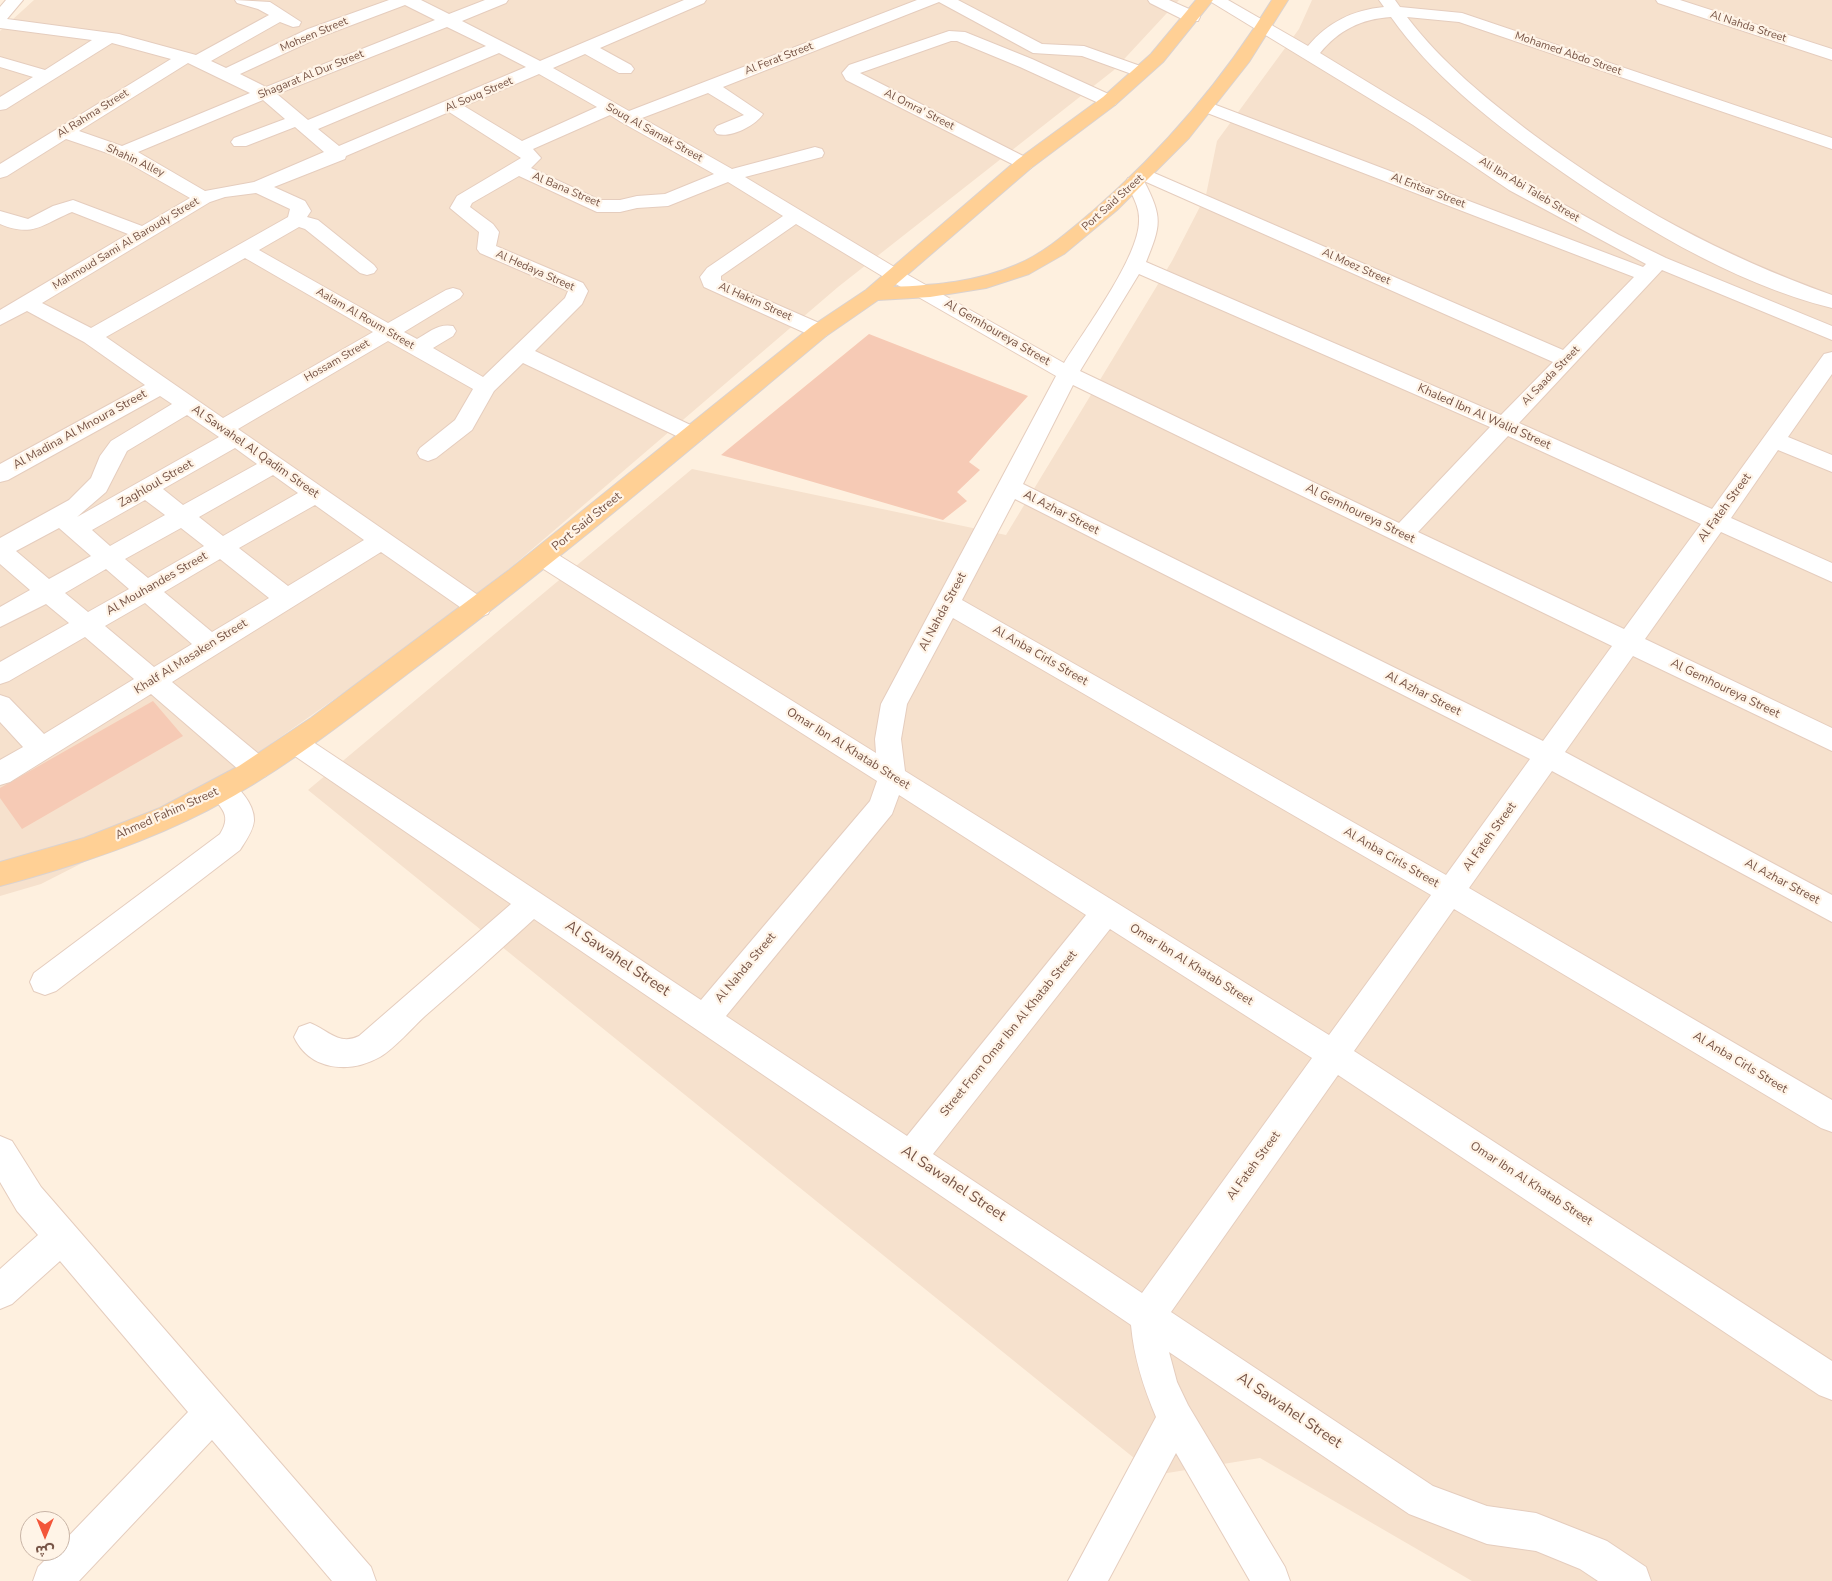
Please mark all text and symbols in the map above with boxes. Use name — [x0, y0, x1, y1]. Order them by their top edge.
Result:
street label: Al Nahda Street — [1708, 8, 1788, 46]
street label: Mohsen Street — [278, 15, 350, 55]
street label: Mohamed Abdo Street — [1513, 30, 1623, 78]
street label: Al Ferat Street — [743, 40, 815, 78]
street label: Shagarat Al Dur Street — [256, 48, 366, 102]
street label: Al Souq Street — [443, 75, 515, 115]
street label: Al Rahma Street — [55, 87, 131, 141]
street label: Al Omra' Street — [882, 87, 956, 133]
street label: Souq Al Samak Street — [603, 101, 705, 165]
street label: Shahin Alley — [104, 142, 166, 180]
street label: Ali Ibn Abi Taleb Street — [1476, 155, 1582, 225]
street label: Al Bana Street — [530, 170, 602, 210]
street label: Al Entsar Street — [1389, 171, 1467, 211]
street label: Port Said Street — [1080, 172, 1146, 234]
street label: Mahmoud Sami Al Baroudy Street — [50, 195, 202, 293]
street label: Al Moez Street — [1320, 246, 1392, 288]
street label: Al Hedaya Street — [494, 248, 576, 294]
street label: Al Hakim Street — [716, 280, 794, 324]
street label: Aalam Al Roum Street — [314, 286, 416, 352]
street label: Al Gemhoureya Street — [942, 297, 1052, 369]
street label: Hossam Street — [302, 337, 372, 385]
street label: Al Saada Street — [1519, 344, 1583, 408]
street label: Khaled Ibn Al Walid Street — [1415, 381, 1553, 453]
street label: Al Madina Al Mnoura Street — [11, 387, 149, 473]
street label: Al Sawahel Al Qadim Street — [189, 402, 321, 502]
street label: Zaghloul Street — [116, 457, 196, 511]
street label: Al Fateh Street — [1695, 471, 1755, 545]
street label: Al Gemhoureya Street — [1303, 481, 1417, 547]
street label: Al Azhar Street — [1021, 488, 1101, 538]
street label: Port Said Street — [549, 490, 625, 554]
street label: Al Mouhandes Street — [104, 549, 210, 619]
street label: Al Nahda Street — [916, 570, 970, 654]
street label: Khalf Al Masaken Street — [132, 616, 250, 698]
street label: Al Anba Cirls Street — [990, 623, 1090, 689]
street label: Al Gemhoureya Street — [1668, 656, 1782, 722]
street label: Al Azhar Street — [1383, 669, 1463, 719]
street label: Omar Ibn Al Khatab Street — [784, 705, 912, 793]
street label: Ahmed Fahim Street — [114, 785, 220, 843]
street label: Al Fateh Street — [1460, 800, 1520, 874]
street label: Al Anba Cirls Street — [1341, 825, 1441, 891]
street label: Al Azhar Street — [1742, 856, 1822, 908]
street label: Al Sawahel Street — [561, 917, 673, 1001]
street label: Omar Ibn Al Khatab Street — [1127, 921, 1255, 1009]
street label: Al Nahda Street — [713, 930, 779, 1006]
street label: Street From Omar Ibn Al Khatab Street — [938, 948, 1080, 1120]
street label: Al Anba Cirls Street — [1690, 1029, 1790, 1097]
street label: Al Fateh Street — [1224, 1129, 1284, 1203]
street label: Omar Ibn Al Khatab Street — [1467, 1139, 1595, 1229]
street label: Al Sawahel Street — [897, 1142, 1009, 1226]
street label: Al Sawahel Street — [1233, 1369, 1345, 1453]
north arrow — [20, 1511, 70, 1561]
text: ش — [35, 1541, 55, 1560]

